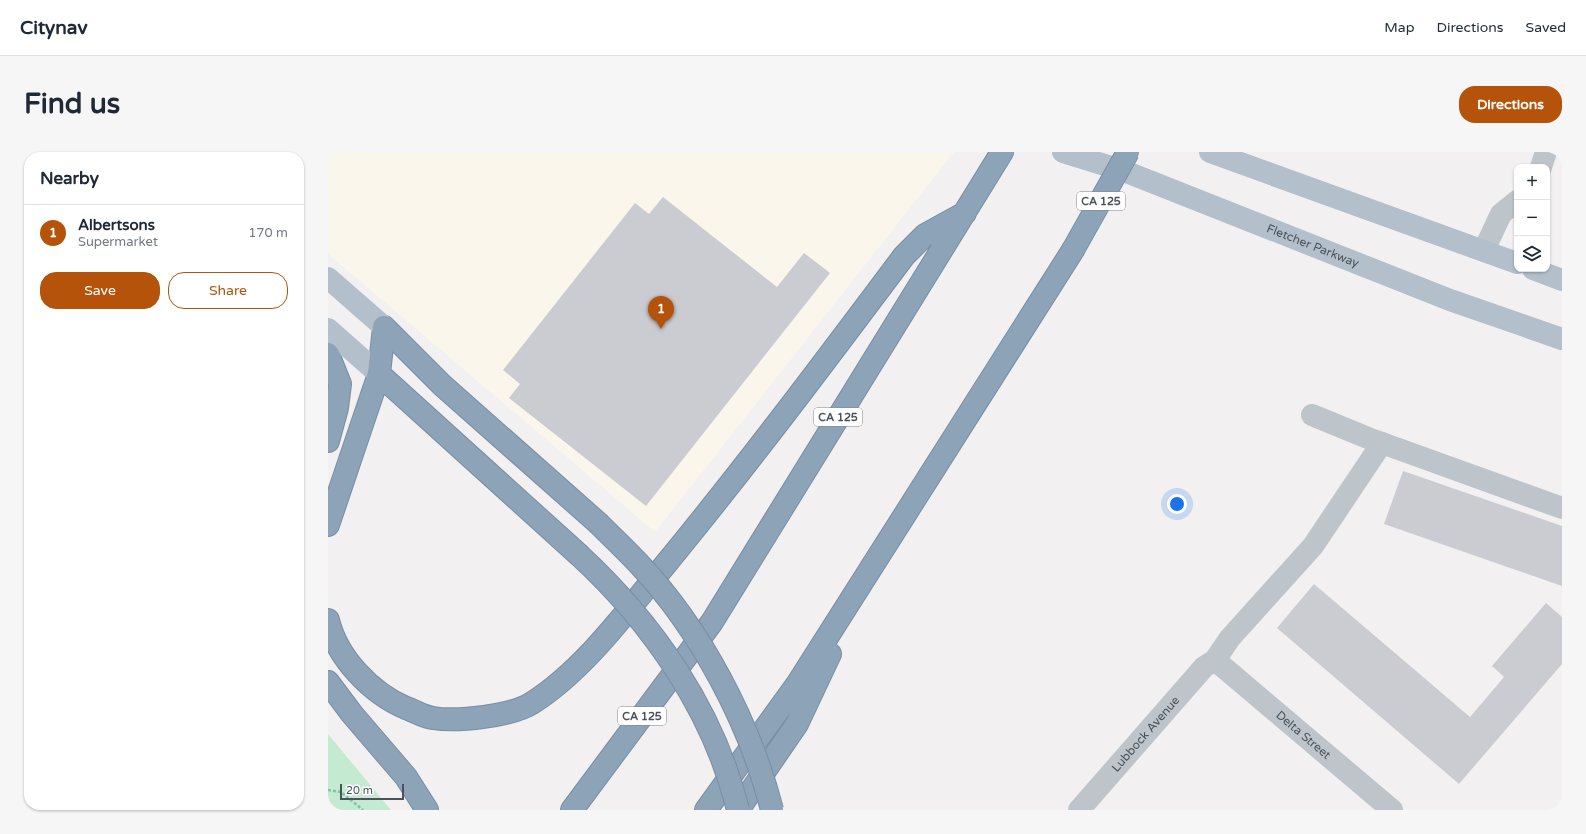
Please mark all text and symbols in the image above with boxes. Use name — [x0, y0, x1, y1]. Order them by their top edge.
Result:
text: Citynav — [20, 17, 87, 39]
text: Map — [1384, 19, 1415, 36]
text: Directions — [1437, 19, 1504, 36]
text: Saved — [1526, 19, 1566, 36]
button: Directions — [1459, 86, 1562, 123]
text: Find us — [24, 87, 120, 121]
map controls — [1514, 164, 1550, 272]
button: + — [1514, 164, 1550, 200]
text: Nearby — [40, 168, 99, 189]
road number: CA 125 — [1077, 192, 1125, 210]
button: − — [1514, 200, 1550, 236]
text: Albertsons — [78, 216, 155, 234]
street label: Fletcher Parkway — [1265, 221, 1362, 270]
text: 1 — [49, 225, 57, 241]
text: 170 m — [248, 225, 288, 241]
text: Supermarket — [78, 234, 158, 250]
button: layers — [1514, 236, 1550, 272]
button: Save — [40, 272, 160, 309]
button: Share — [168, 272, 288, 309]
pin: 1 — [648, 296, 674, 329]
road number: CA 125 — [814, 408, 862, 426]
your location — [1167, 494, 1187, 514]
street label: Lubbock Avenue — [1109, 693, 1182, 775]
road number: CA 125 — [618, 707, 666, 725]
street label: Delta Street — [1273, 708, 1334, 762]
scale bar — [340, 782, 404, 801]
text: 20 m — [346, 784, 373, 797]

